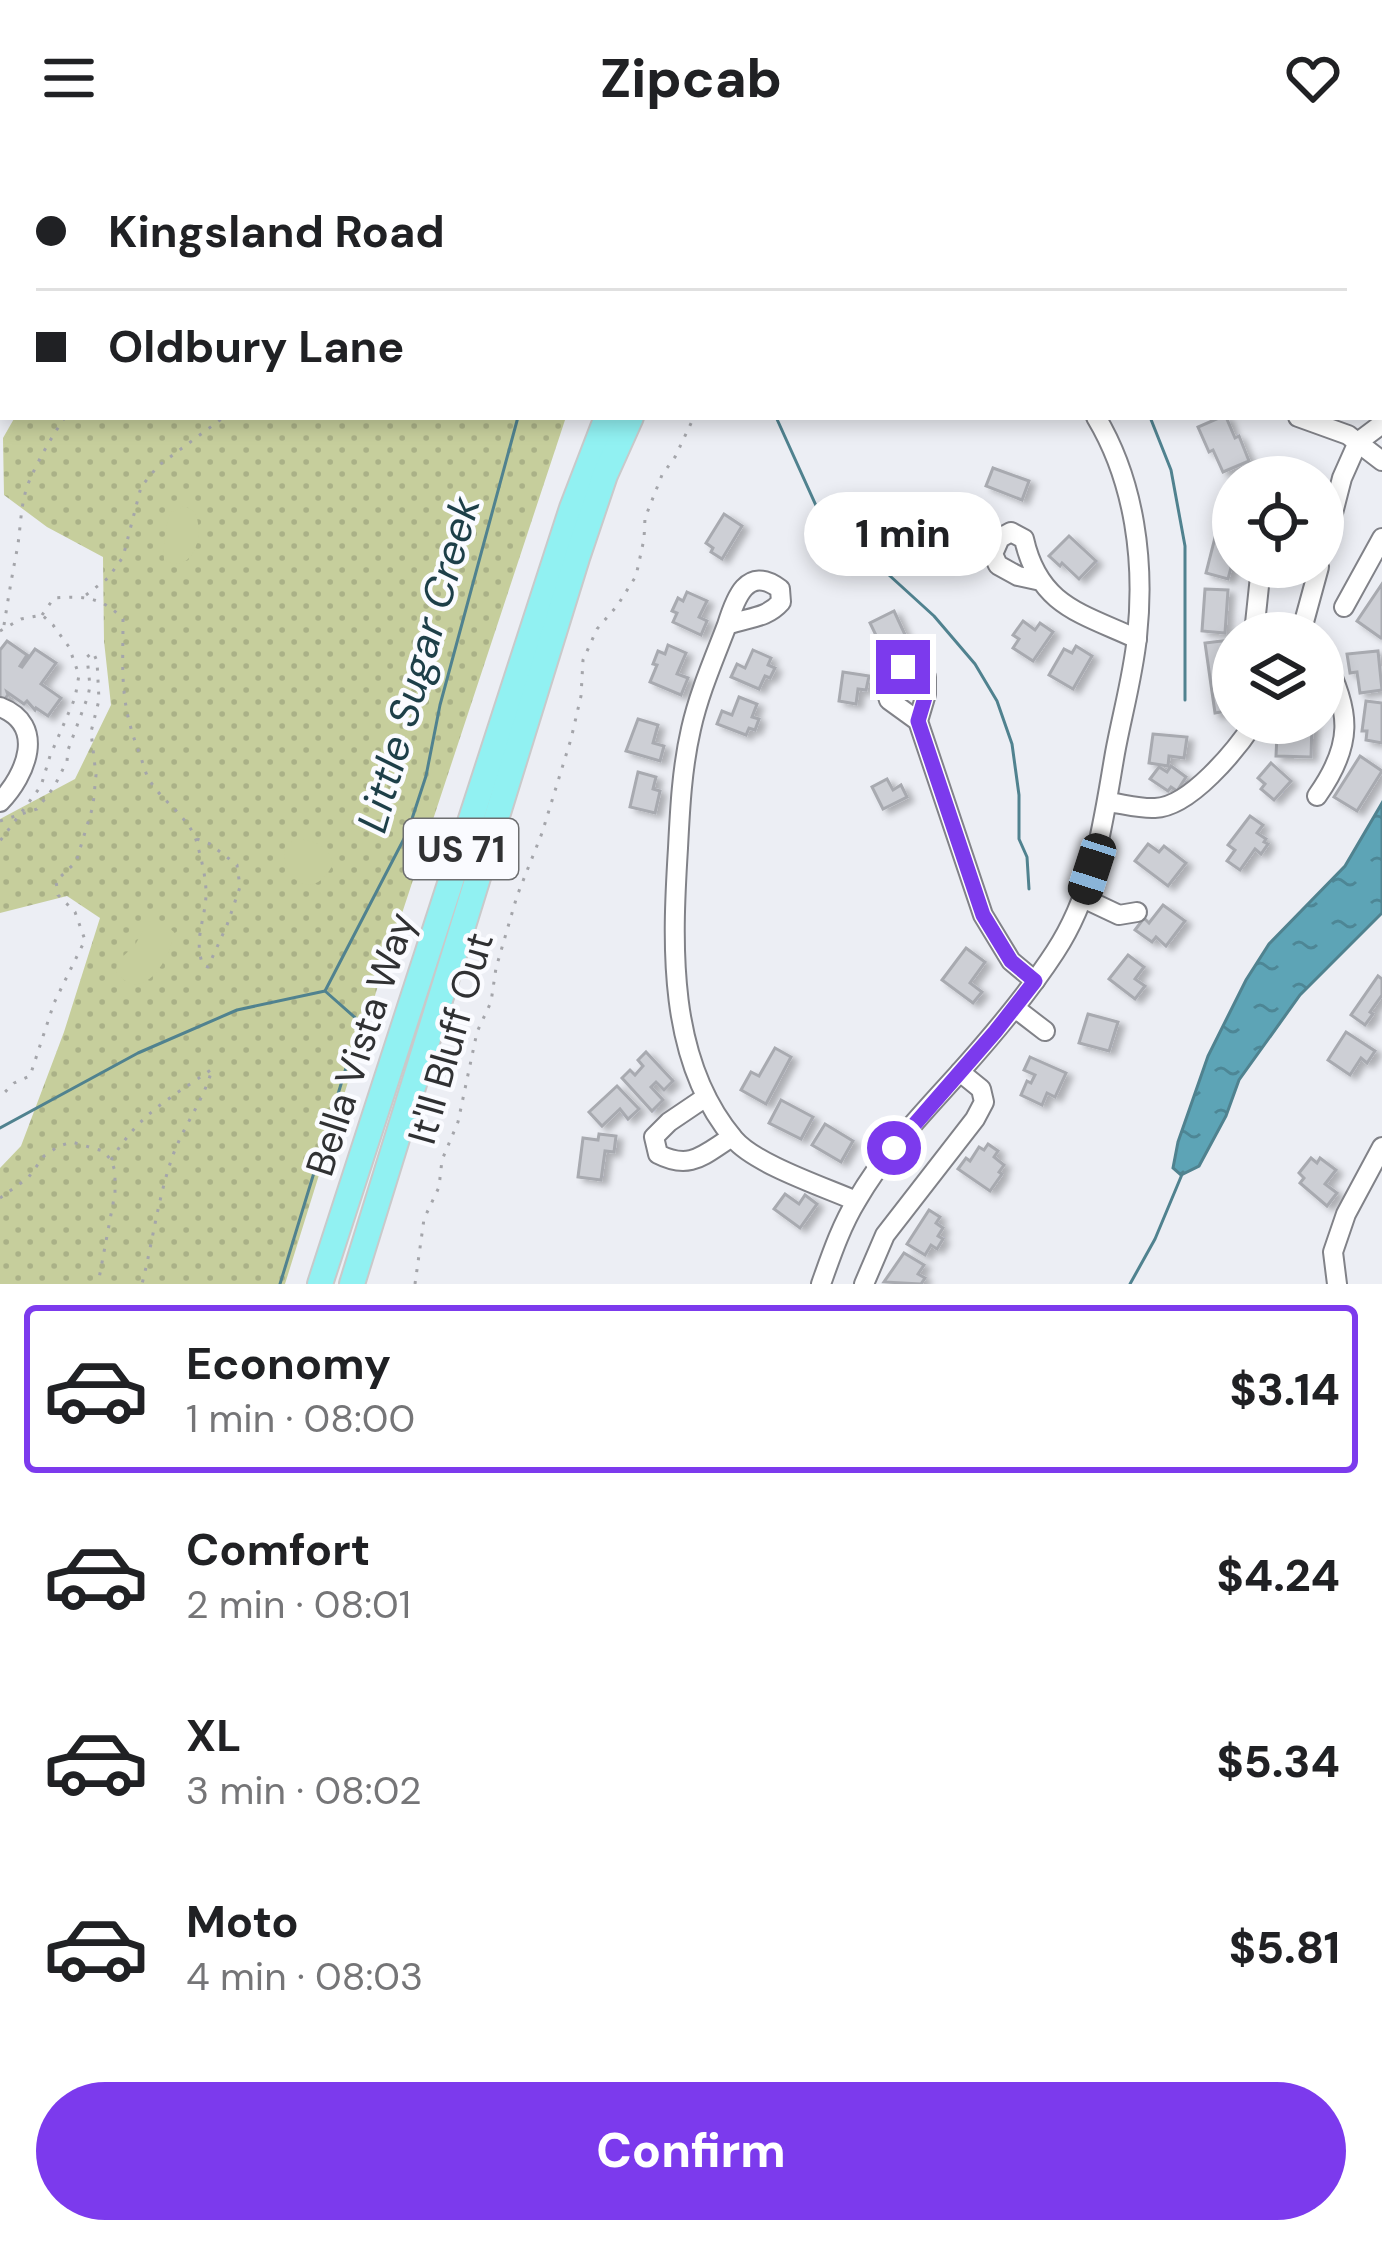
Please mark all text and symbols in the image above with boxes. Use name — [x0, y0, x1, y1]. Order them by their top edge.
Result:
text: Zipcab — [600, 43, 782, 114]
icon: menu — [36, 45, 102, 111]
icon: heart — [1280, 45, 1346, 111]
text: Kingsland Road — [108, 202, 445, 261]
text: Oldbury Lane — [108, 317, 404, 376]
map controls — [1212, 456, 1344, 744]
button: locate — [1212, 456, 1344, 588]
water label: Little Sugar Creek — [344, 489, 493, 838]
callout: 1 min — [804, 493, 1002, 577]
text: 1 min — [855, 508, 951, 559]
button: layers — [1212, 612, 1344, 744]
route end — [876, 640, 930, 694]
road number: US 71 — [404, 819, 518, 879]
car — [1064, 829, 1120, 909]
street label: Bella Vista Way — [294, 906, 427, 1182]
street label: It'll Bluff Out — [396, 926, 505, 1150]
route start — [867, 1121, 921, 1175]
text: Economy — [186, 1334, 391, 1393]
icon: car — [42, 1335, 150, 1443]
text: $3.14 — [1229, 1360, 1340, 1419]
text: 1 min · 08:00 — [186, 1393, 415, 1444]
text: Comfort — [186, 1520, 370, 1579]
icon: car — [42, 1521, 150, 1629]
text: $4.24 — [1216, 1546, 1340, 1605]
text: 2 min · 08:01 — [186, 1579, 411, 1630]
text: XL — [186, 1706, 241, 1765]
icon: car — [42, 1707, 150, 1815]
text: $5.34 — [1216, 1732, 1340, 1791]
text: 3 min · 08:02 — [186, 1765, 421, 1816]
text: Moto — [186, 1892, 299, 1951]
icon: car — [42, 1893, 150, 2001]
text: $5.81 — [1229, 1918, 1340, 1977]
text: 4 min · 08:03 — [186, 1951, 423, 2002]
button: Confirm — [36, 2082, 1346, 2220]

